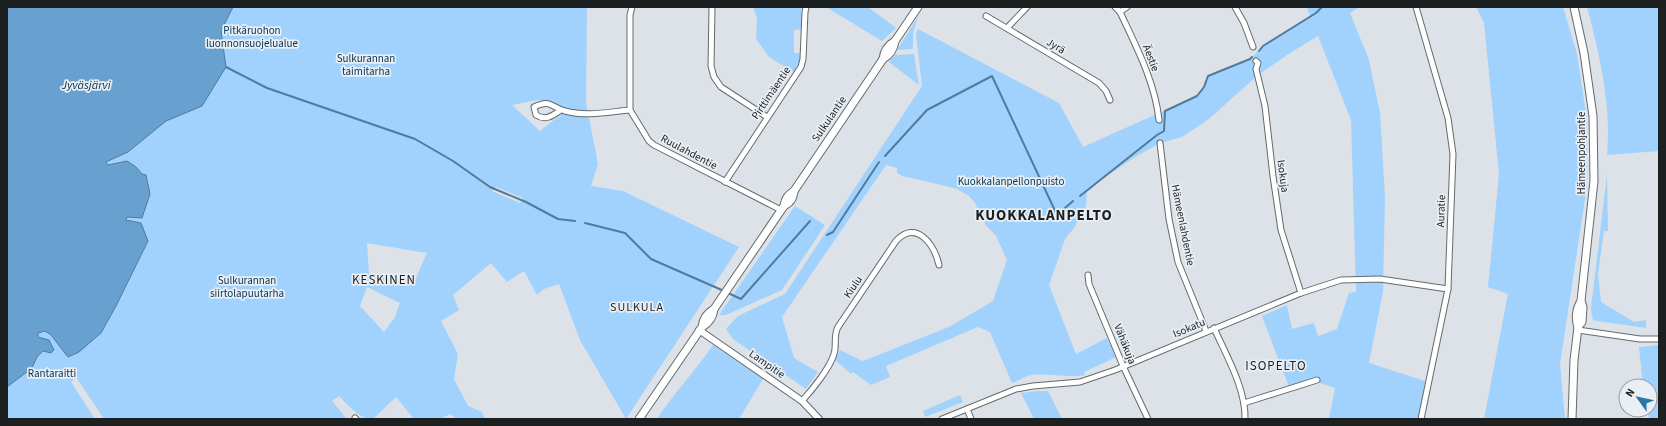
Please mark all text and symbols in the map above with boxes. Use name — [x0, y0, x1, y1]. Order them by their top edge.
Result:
park label: Pitkäruohon luonnonsuojelualue — [206, 23, 299, 51]
street label: Jyrä — [1044, 35, 1068, 57]
street label: Äestie — [1139, 42, 1163, 74]
park label: Sulkurannan taimitarha — [337, 51, 395, 79]
street label: Pirttimäentie — [748, 63, 794, 122]
water label: Jyväsjärvi — [60, 77, 111, 94]
street label: Sulkulantie — [808, 93, 850, 145]
street label: Hämeenpohjantie — [1574, 111, 1589, 194]
street label: Ruulahdentie — [658, 131, 720, 173]
street label: Isokuja — [1273, 159, 1293, 193]
park label: Kuokkalanpellonpuisto — [958, 174, 1064, 189]
street label: Hämeenlahdentie — [1168, 183, 1198, 267]
street label: Auratie — [1433, 194, 1449, 228]
district label: KUOKKALANPELTO — [975, 205, 1113, 226]
district label: KESKINEN — [352, 271, 416, 289]
park label: Sulkurannan siirtolapuutarha — [210, 273, 284, 301]
street label: Kiulu — [840, 273, 866, 301]
district label: SULKULA — [610, 299, 664, 316]
street label: Isokatu — [1170, 314, 1208, 342]
street label: Vähäkuja — [1110, 322, 1140, 366]
street label: Lampitie — [746, 346, 788, 382]
district label: ISOPELTO — [1245, 357, 1307, 375]
park label: Rantaraitti — [28, 366, 76, 381]
north arrow — [1618, 378, 1658, 418]
text: N — [1622, 386, 1638, 400]

